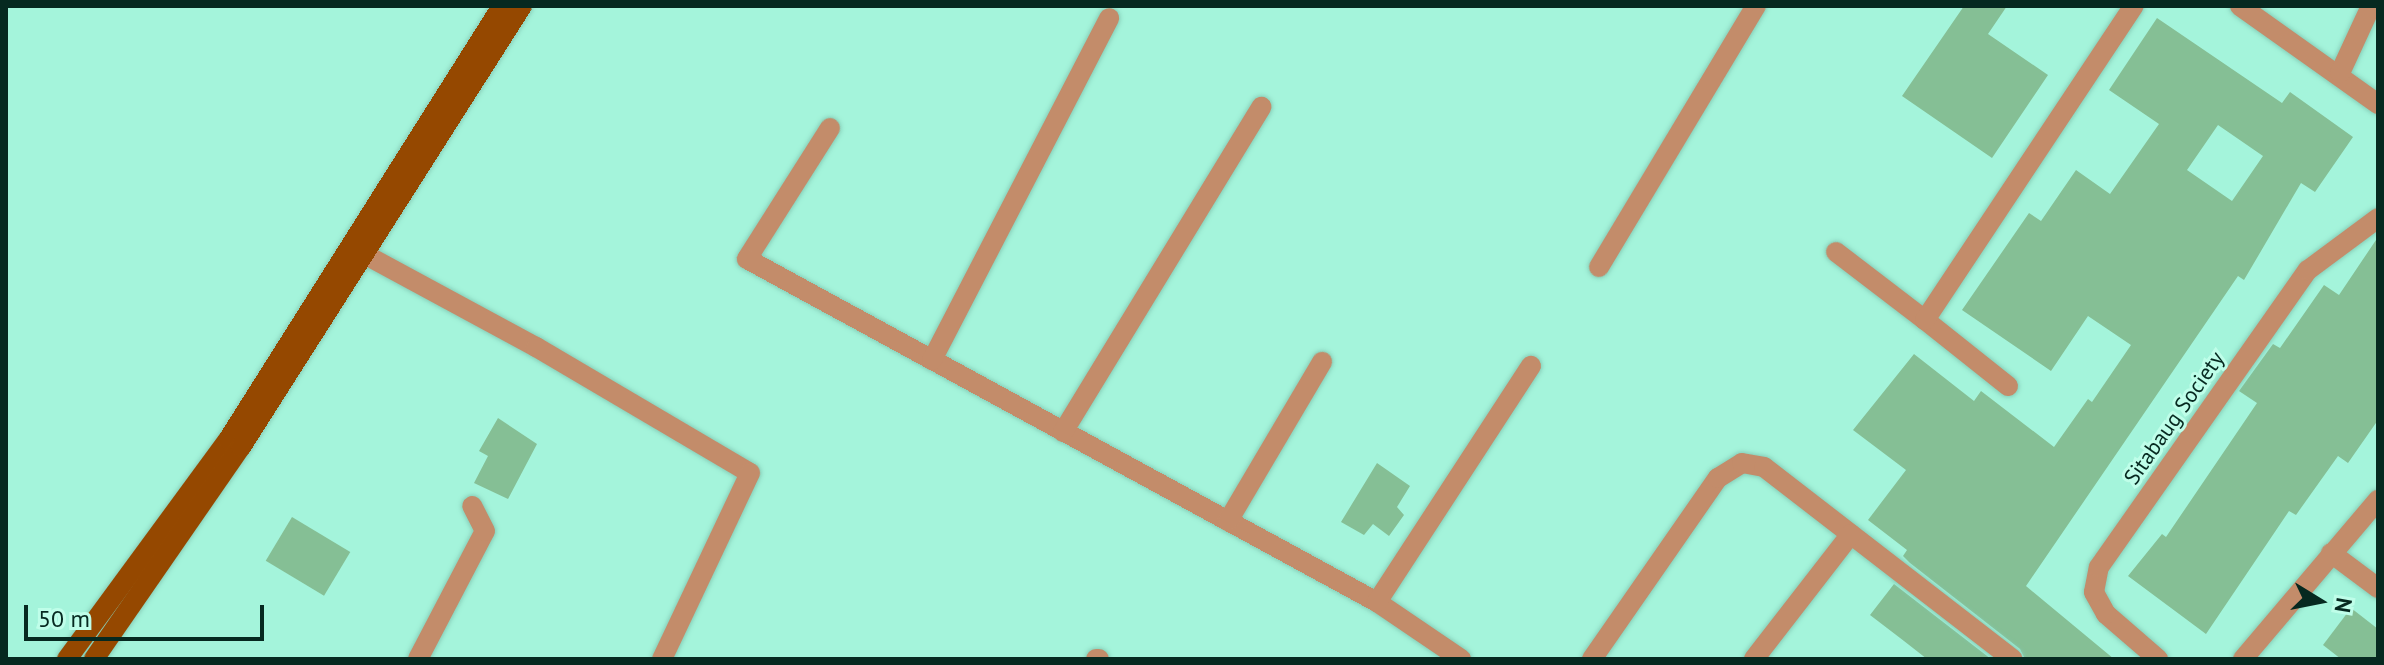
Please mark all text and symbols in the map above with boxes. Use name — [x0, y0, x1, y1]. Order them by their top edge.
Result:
street label: Sitabaug Society — [2118, 346, 2230, 490]
north arrow — [2280, 561, 2360, 641]
scale bar — [28, 589, 268, 639]
text: N — [2329, 596, 2359, 615]
text: 50 m — [38, 603, 90, 634]

